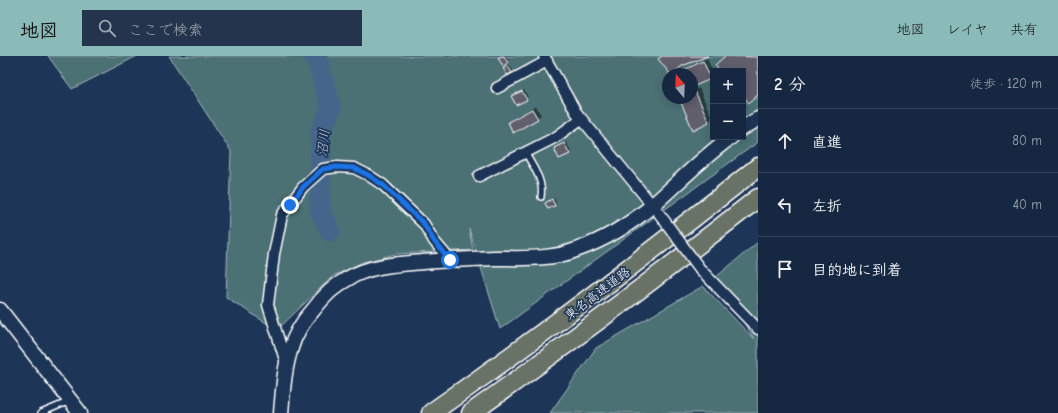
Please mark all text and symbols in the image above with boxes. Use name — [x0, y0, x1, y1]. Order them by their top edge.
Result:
search box — [82, 10, 362, 46]
icon: search — [96, 17, 118, 39]
text: 地図 — [20, 20, 58, 42]
text: ここで検索 — [128, 21, 203, 39]
text: 地図 — [897, 21, 925, 38]
text: レイヤ — [947, 21, 988, 38]
text: 共有 — [1010, 21, 1038, 38]
north arrow — [662, 68, 698, 104]
map controls — [710, 68, 746, 140]
button: + — [710, 68, 746, 104]
text: 2 分 — [774, 75, 806, 94]
text: 徒歩 · 120 m — [970, 76, 1042, 91]
button: − — [710, 104, 746, 140]
water label: 沼川 — [314, 128, 333, 158]
icon: ahead — [774, 130, 796, 152]
text: 直進 — [812, 133, 842, 151]
text: 80 m — [1012, 133, 1042, 148]
icon: left — [774, 194, 796, 216]
route end — [281, 196, 299, 214]
text: 左折 — [812, 197, 842, 215]
text: 40 m — [1013, 197, 1042, 212]
route start — [441, 251, 459, 269]
icon: arrive — [774, 258, 796, 280]
text: 目的地に到着 — [812, 261, 902, 279]
street label: 東名高速道路 — [562, 264, 633, 323]

